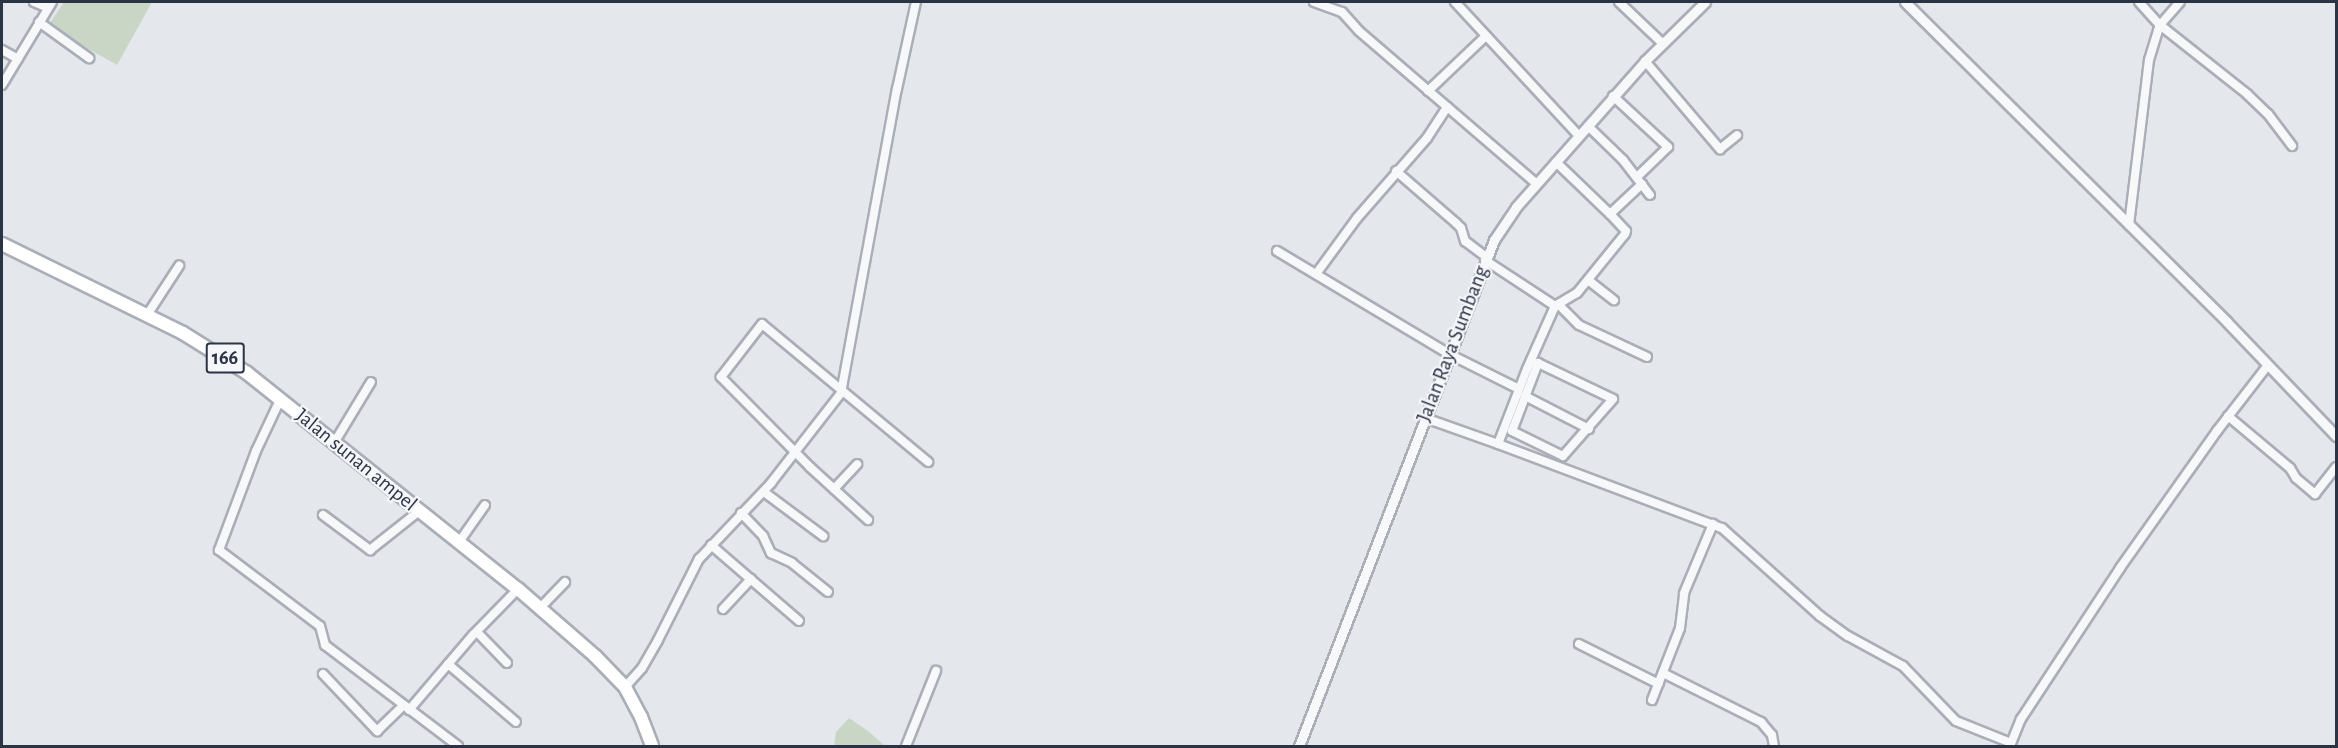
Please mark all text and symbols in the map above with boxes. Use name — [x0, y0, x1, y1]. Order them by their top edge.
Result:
street label: Jalan Raya Sumbang — [1412, 262, 1494, 426]
road number: 166 — [206, 341, 244, 375]
street label: Jalan sunan ampel — [290, 403, 422, 517]

